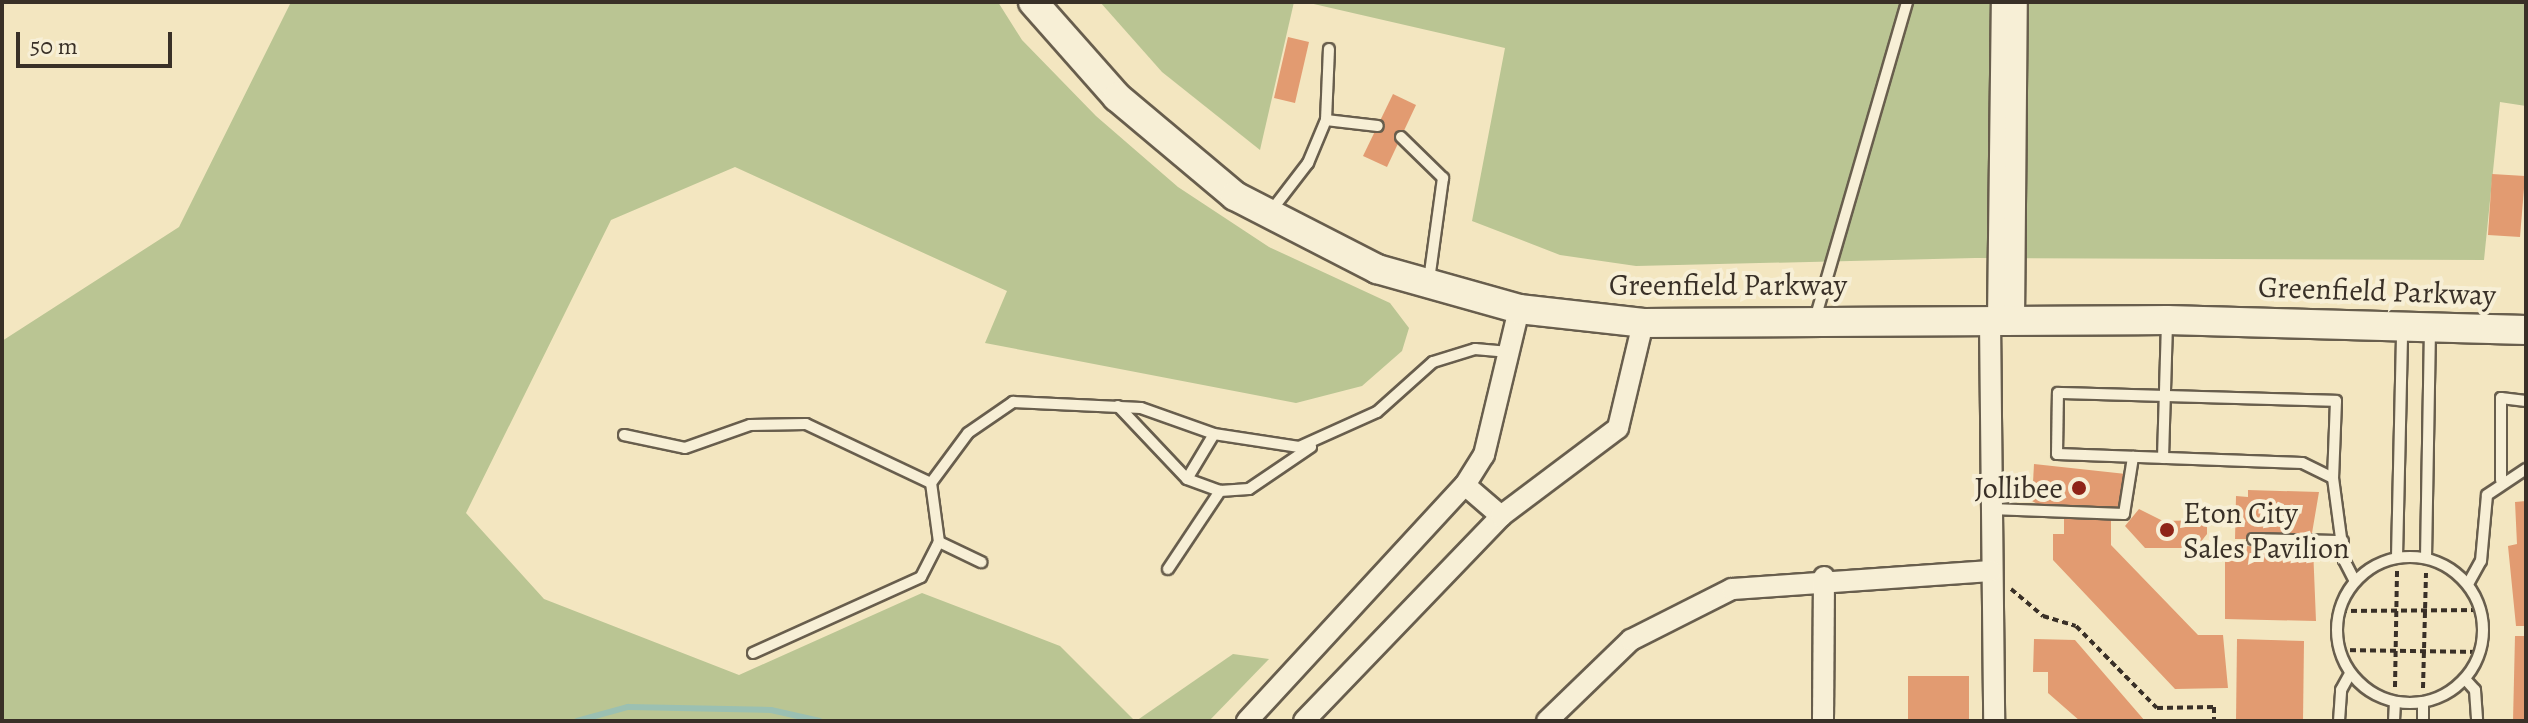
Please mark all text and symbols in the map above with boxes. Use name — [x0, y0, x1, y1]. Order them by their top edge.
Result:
scale bar — [20, 16, 176, 66]
text: 50 m — [30, 30, 78, 62]
street label: Greenfield Parkway — [1609, 267, 1847, 303]
street label: Greenfield Parkway — [2257, 269, 2497, 313]
place label: Jollibee — [1974, 470, 2063, 506]
marker: Jollibee — [2070, 479, 2088, 497]
place label: Eton City Sales Pavilion — [2183, 495, 2349, 566]
marker: Eton City Sales Pavilion — [2158, 521, 2176, 539]

